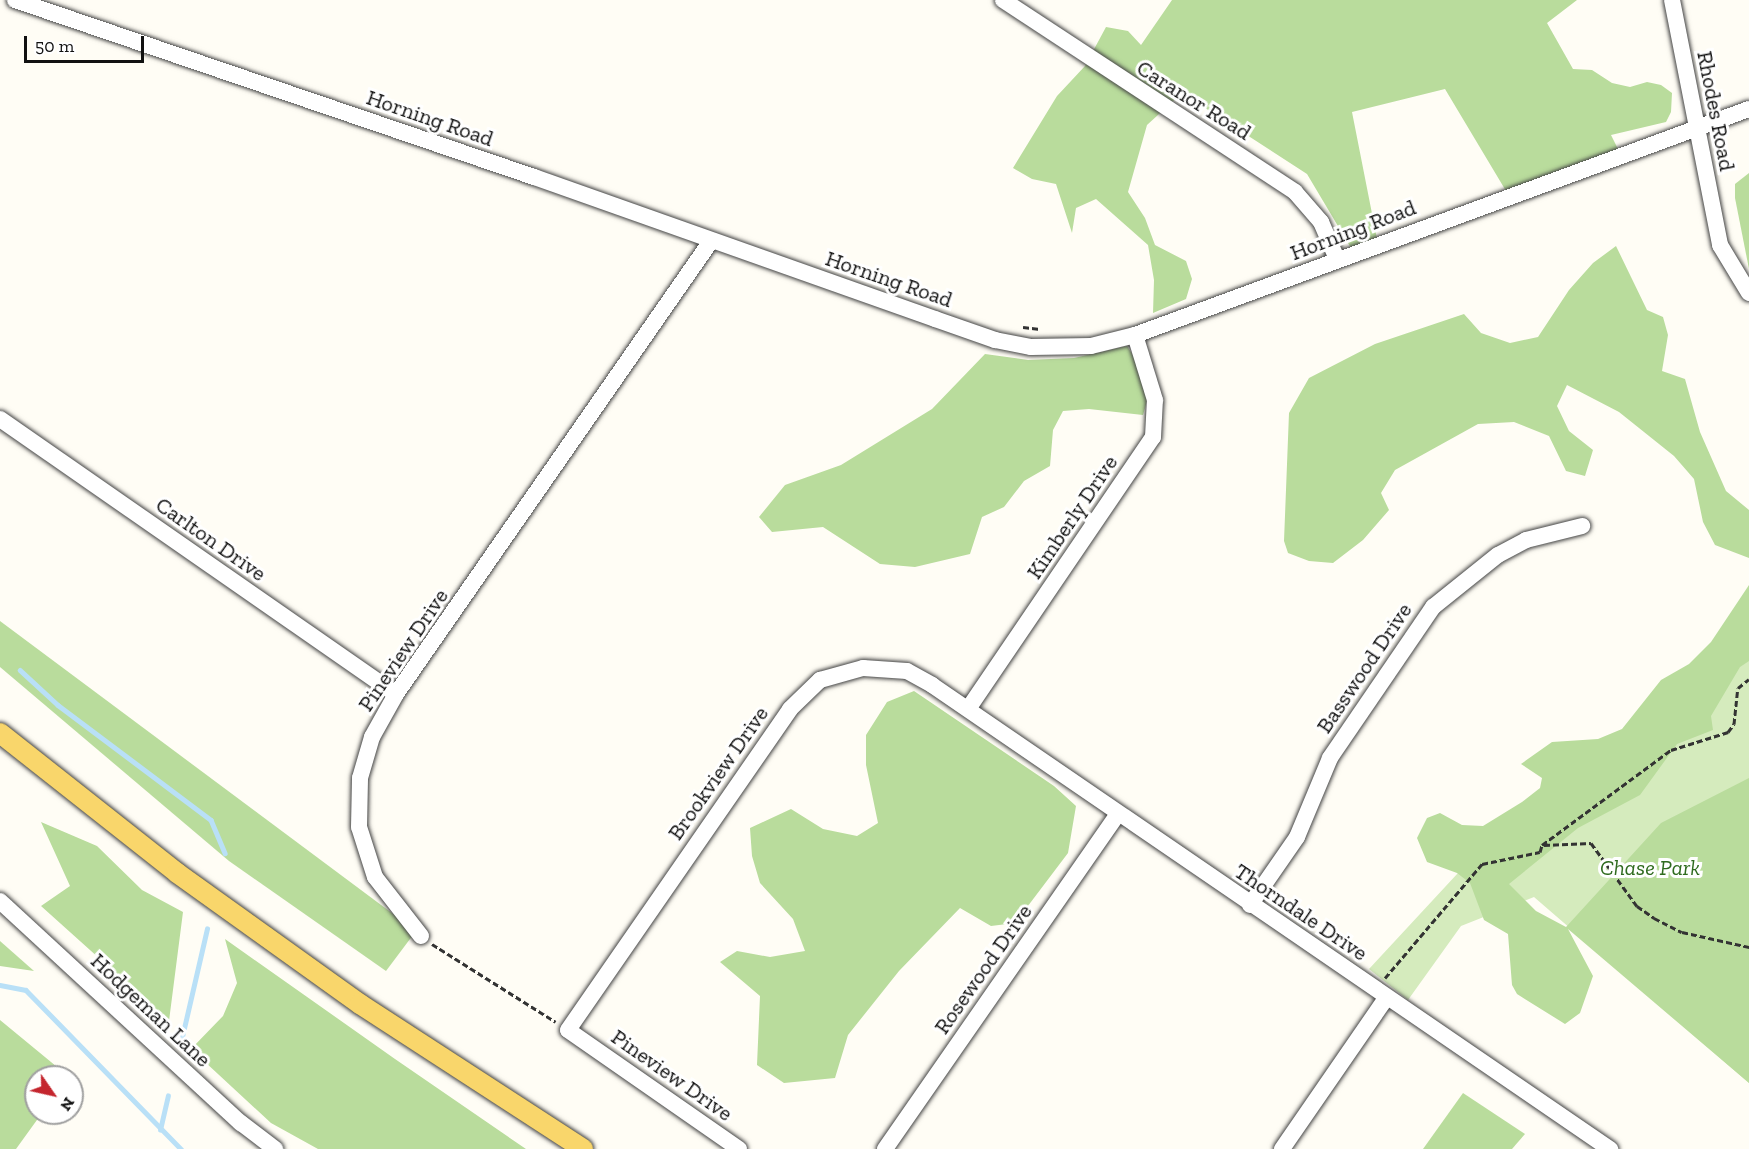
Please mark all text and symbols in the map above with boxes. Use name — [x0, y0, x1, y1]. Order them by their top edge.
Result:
scale bar — [27, 24, 147, 62]
text: 50 m — [35, 35, 74, 57]
street label: Rhodes Road — [1691, 49, 1741, 173]
street label: Caranor Road — [1132, 54, 1256, 146]
street label: Horning Road — [363, 84, 497, 152]
street label: Horning Road — [1286, 194, 1420, 266]
street label: Horning Road — [822, 245, 956, 313]
street label: Kimberly Drive — [1021, 450, 1123, 584]
street label: Carlton Drive — [151, 491, 271, 587]
street label: Pineview Drive — [352, 584, 454, 716]
street label: Basswood Drive — [1311, 598, 1417, 738]
street label: Brookview Drive — [662, 701, 774, 845]
park label: Chase Park — [1600, 855, 1700, 881]
street label: Thorndale Drive — [1229, 858, 1373, 966]
street label: Rosewood Drive — [928, 899, 1038, 1039]
street label: Hodgeman Lane — [85, 948, 217, 1072]
street label: Pineview Drive — [606, 1023, 738, 1127]
north arrow — [24, 1065, 84, 1125]
text: N — [56, 1094, 79, 1115]

